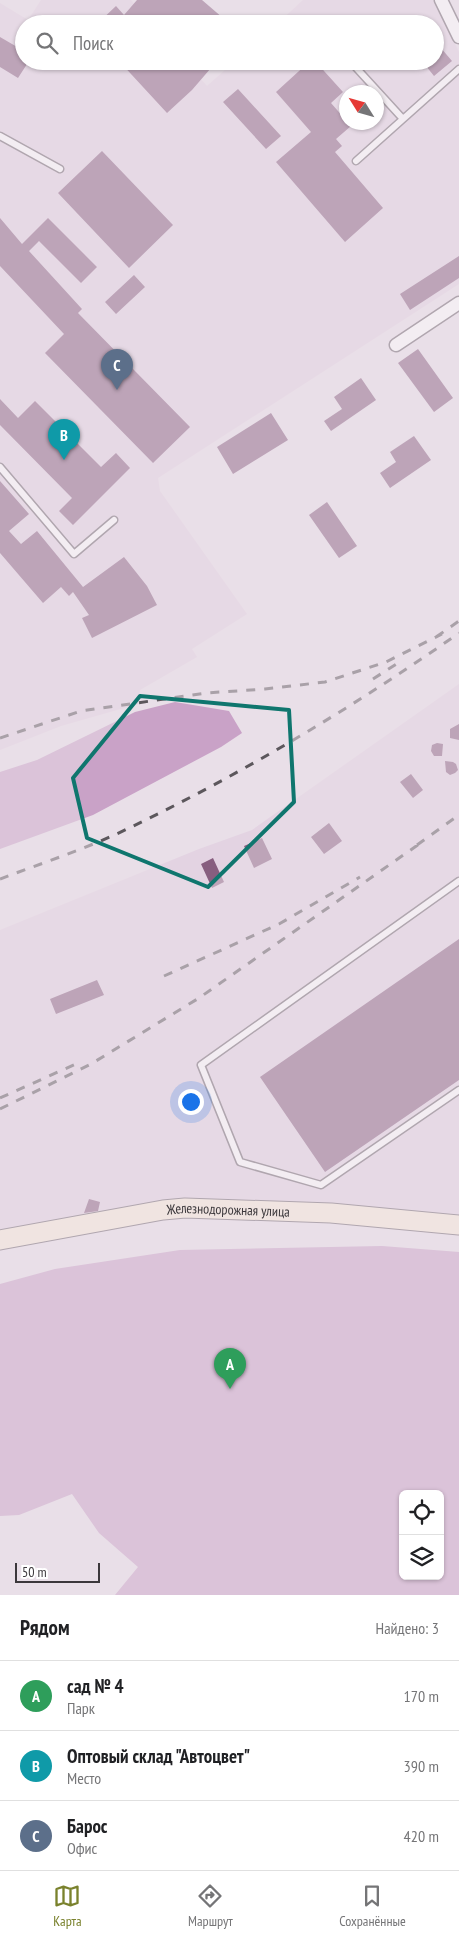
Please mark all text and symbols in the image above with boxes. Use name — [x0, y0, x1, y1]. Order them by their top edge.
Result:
search box — [15, 15, 444, 70]
icon: search — [33, 29, 61, 57]
text: Поиск — [73, 31, 114, 55]
north arrow — [339, 85, 384, 130]
pin: C — [101, 349, 133, 390]
pin: B — [48, 419, 80, 460]
your location — [178, 1089, 204, 1115]
street label: Железнодорожная улица — [165, 1199, 290, 1221]
pin: A — [214, 1348, 246, 1389]
map controls — [399, 1490, 444, 1580]
button: locate — [399, 1490, 444, 1535]
button: layers — [399, 1535, 444, 1580]
scale bar — [15, 1560, 100, 1583]
text: 50 m — [22, 1563, 47, 1581]
text: Рядом — [20, 1614, 70, 1641]
text: Найдено: 3 — [376, 1618, 439, 1638]
text: сад № 4 — [67, 1674, 124, 1698]
text: A — [32, 1686, 40, 1706]
text: 170 m — [404, 1686, 439, 1706]
text: Парк — [67, 1698, 95, 1718]
text: Оптовый склад "Автоцвет" — [67, 1744, 250, 1768]
text: B — [32, 1756, 40, 1776]
text: 390 m — [404, 1756, 439, 1776]
text: Место — [67, 1768, 101, 1788]
text: Барос — [67, 1814, 108, 1838]
text: C — [32, 1826, 40, 1846]
text: 420 m — [404, 1826, 439, 1846]
text: Офис — [67, 1838, 97, 1858]
tab: Карта — [53, 1882, 82, 1930]
tab: Маршрут — [188, 1882, 233, 1930]
tab: Сохранённые — [339, 1882, 406, 1930]

